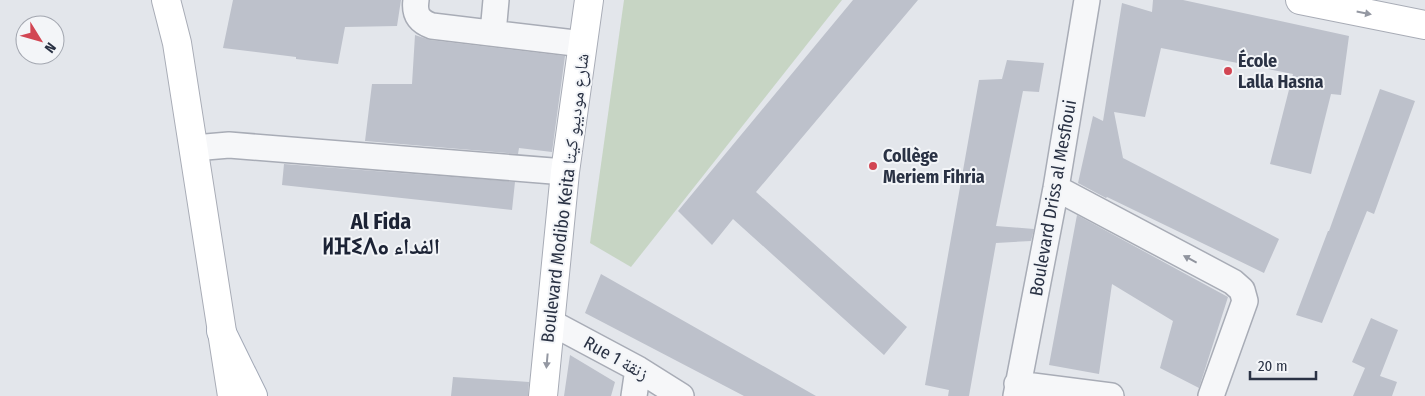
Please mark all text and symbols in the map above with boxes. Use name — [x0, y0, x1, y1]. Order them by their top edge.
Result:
one-way arrow — [1357, 9, 1372, 17]
north arrow — [15, 15, 65, 65]
text: N — [41, 39, 59, 56]
place label: École Lalla Hasna — [1238, 49, 1323, 93]
street label: Boulevard Modibo Keita شارع موديبو كيتا — [536, 52, 594, 344]
marker: École Lalla Hasna — [1222, 65, 1234, 77]
street label: Boulevard Driss al Mesfioui — [1025, 98, 1081, 298]
place label: Collège Meriem Fihria — [883, 145, 985, 188]
marker: Collège Meriem Fihria — [867, 160, 879, 172]
district label: Al Fida ⵍⴼⵉⴷⴰ الفداء — [322, 208, 440, 260]
one-way arrow — [1183, 255, 1197, 264]
street label: Rue 1 زنقة — [580, 331, 652, 385]
scale bar — [1250, 348, 1316, 380]
one-way arrow — [542, 354, 550, 370]
text: 20 m — [1258, 357, 1288, 375]

